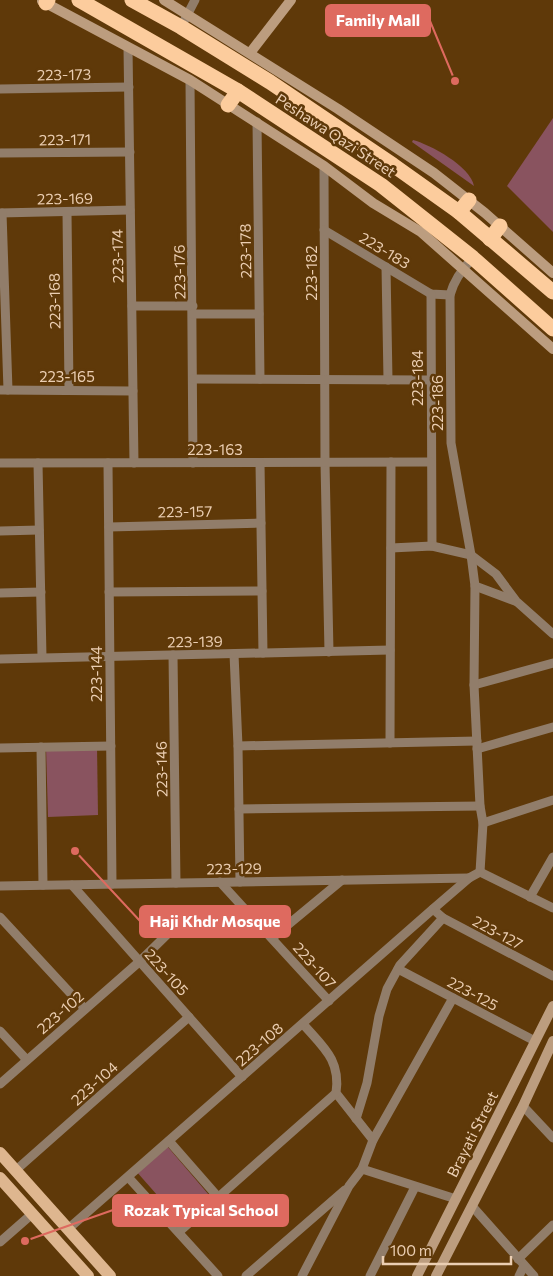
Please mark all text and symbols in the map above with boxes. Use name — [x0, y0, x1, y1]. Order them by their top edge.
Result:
callout: Family Mall — [326, 5, 430, 36]
text: Family Mall — [336, 10, 420, 29]
street label: 223-173 — [37, 65, 91, 83]
street label: Peshawa Qazi Street — [273, 89, 399, 181]
street label: 223-171 — [39, 130, 91, 148]
street label: 223-169 — [37, 189, 93, 207]
street label: 223-178 — [236, 223, 254, 279]
street label: 223-183 — [357, 228, 413, 272]
street label: 223-174 — [108, 229, 126, 283]
street label: 223-176 — [170, 244, 188, 300]
street label: 223-182 — [302, 245, 320, 301]
street label: 223-168 — [45, 273, 63, 329]
street label: 223-184 — [408, 350, 426, 406]
street label: 223-165 — [39, 367, 95, 385]
street label: 223-186 — [428, 375, 446, 431]
street label: 223-163 — [187, 440, 243, 458]
street label: 223-157 — [158, 502, 212, 520]
street label: 223-139 — [167, 632, 223, 650]
street label: 223-144 — [87, 646, 105, 702]
street label: 223-146 — [152, 741, 170, 797]
street label: 223-129 — [206, 859, 262, 877]
callout: Haji Khdr Mosque — [140, 906, 290, 937]
text: Haji Khdr Mosque — [150, 911, 280, 930]
street label: 223-127 — [470, 911, 526, 953]
street label: 223-107 — [290, 938, 340, 992]
street label: 223-105 — [141, 945, 193, 999]
street label: 223-125 — [445, 972, 501, 1014]
street label: 223-102 — [33, 987, 87, 1037]
street label: 223-108 — [232, 1019, 286, 1069]
street label: 223-104 — [67, 1057, 121, 1109]
street label: Brayati Street — [443, 1088, 501, 1180]
callout: Rozak Typical School — [113, 1195, 288, 1226]
text: Rozak Typical School — [124, 1200, 278, 1219]
scale bar — [383, 1234, 510, 1266]
text: 100 m — [390, 1241, 432, 1259]

